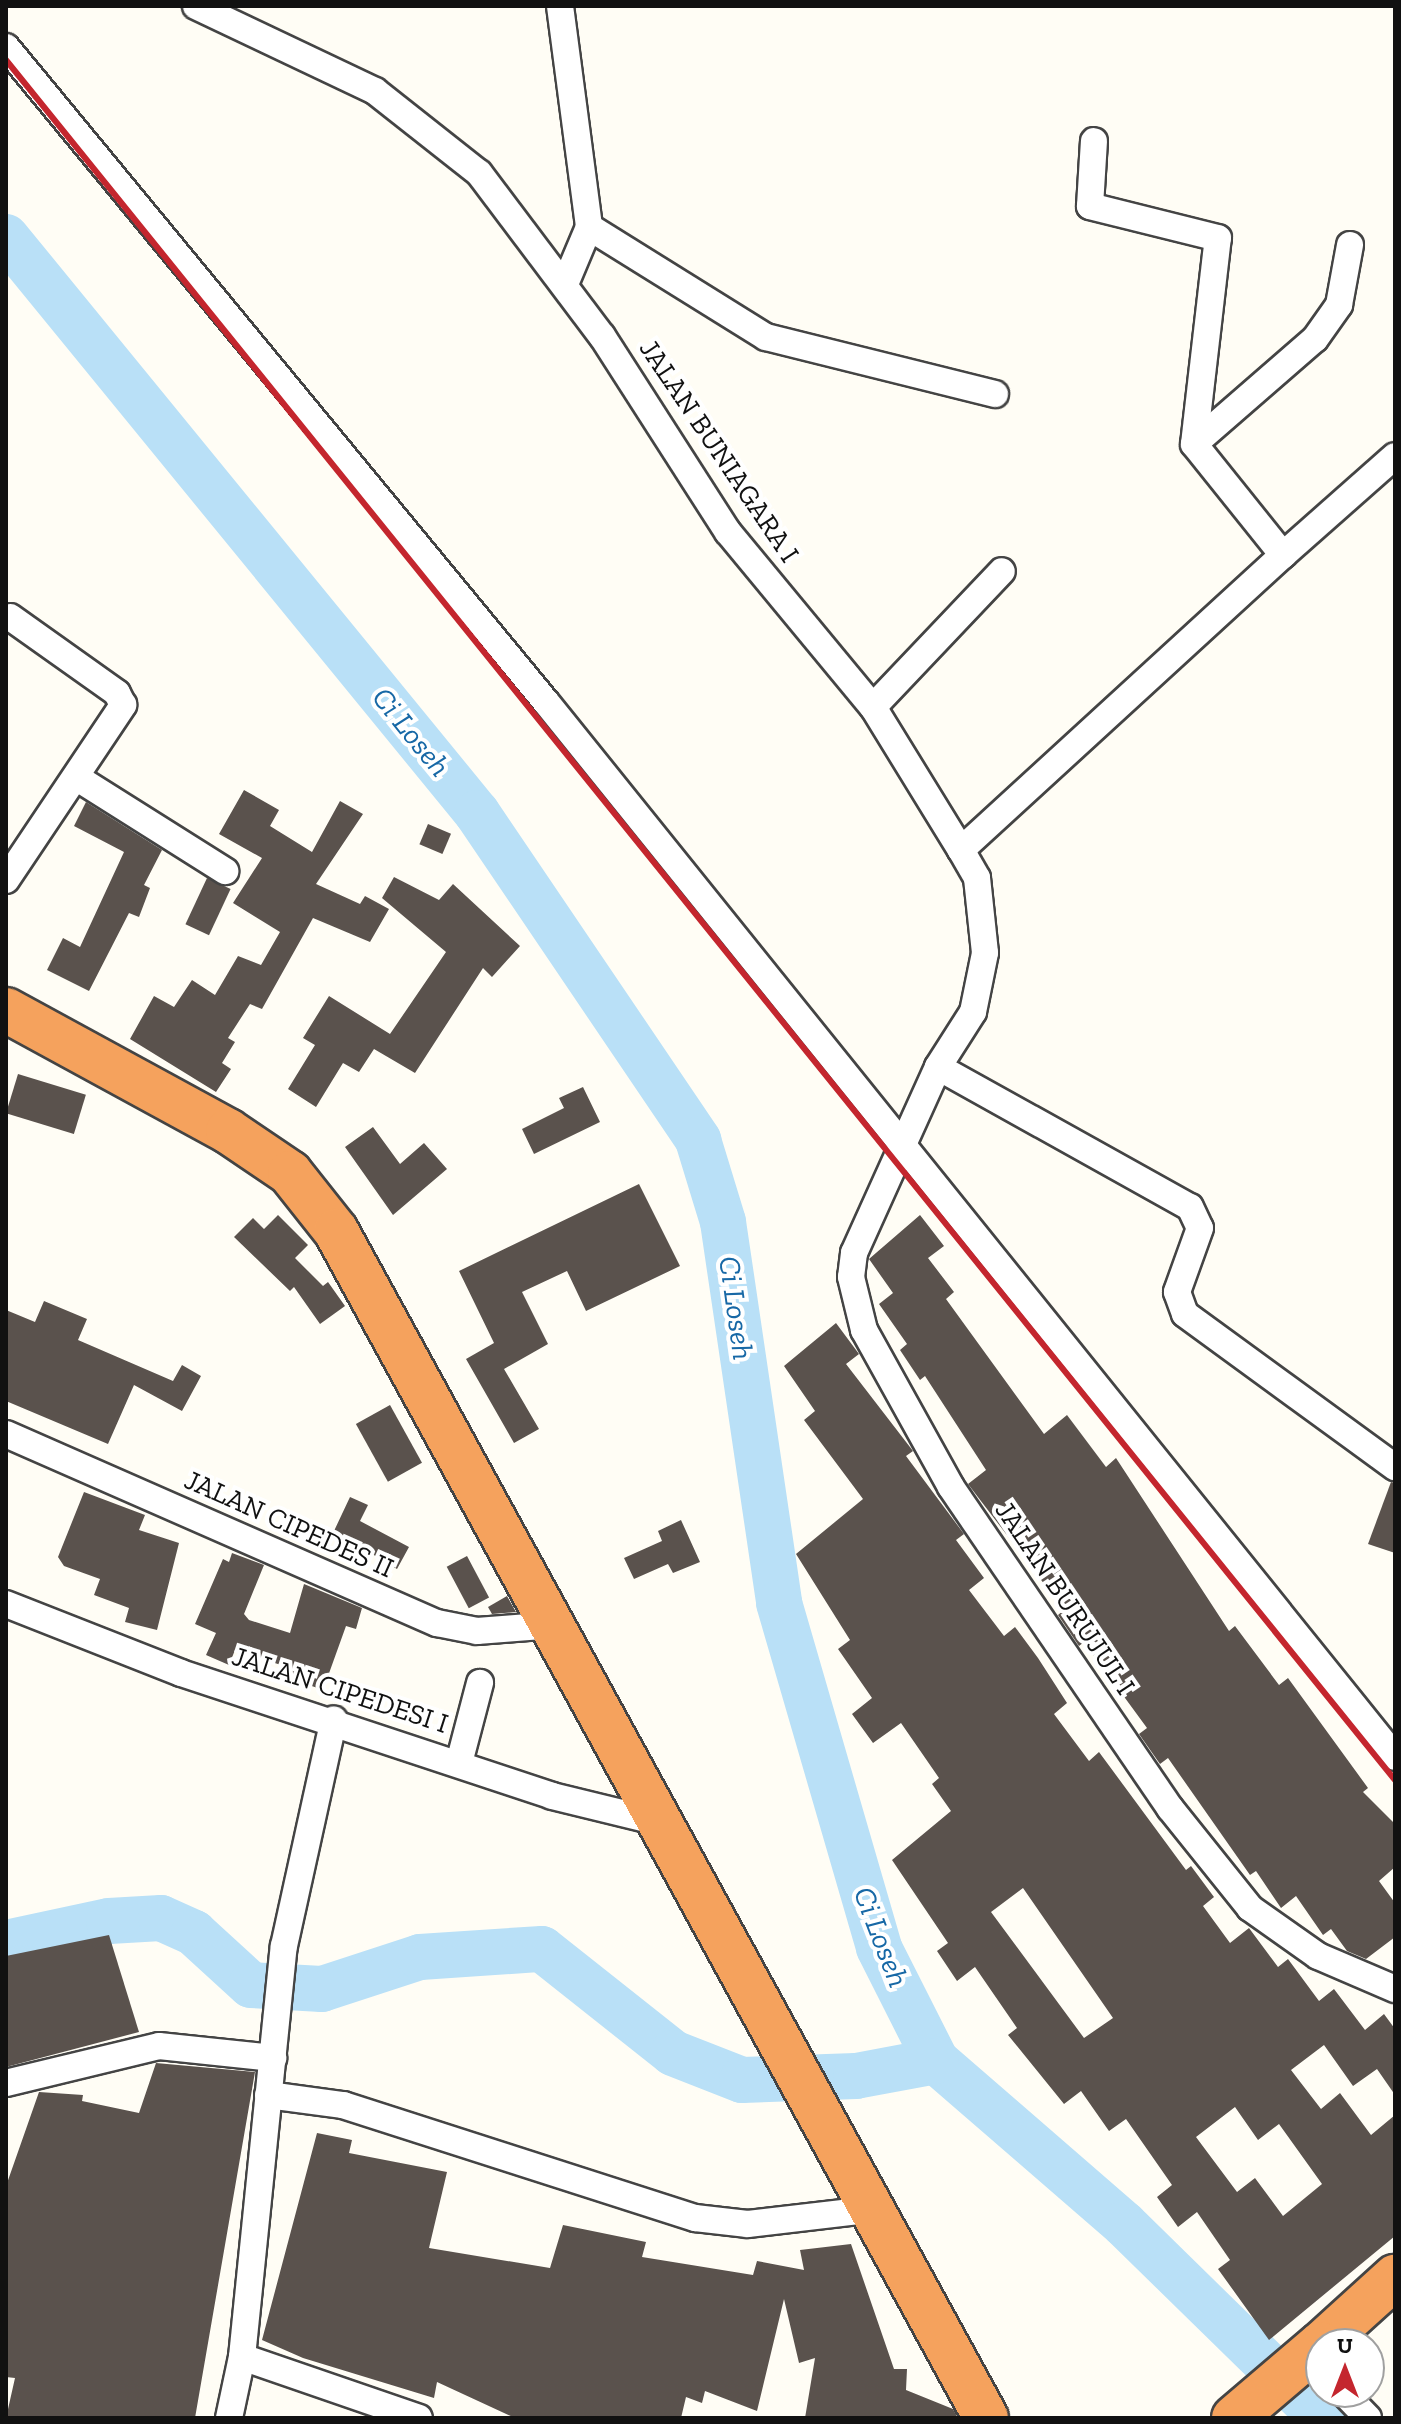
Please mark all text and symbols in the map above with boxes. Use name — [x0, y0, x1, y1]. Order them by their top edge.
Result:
street label: JALAN BUNIAGARA I — [632, 333, 806, 569]
water label: Ci Loseh — [364, 680, 458, 784]
water label: Ci Loseh — [711, 1254, 761, 1362]
street label: JALAN CIPEDES II — [179, 1463, 399, 1585]
street label: JALAN BURUJUL I — [988, 1494, 1142, 1702]
street label: JALAN CIPEDESI I — [228, 1639, 452, 1741]
water label: Ci Loseh — [846, 1882, 916, 1992]
north arrow — [1305, 2328, 1385, 2408]
text: U — [1337, 2332, 1353, 2359]

